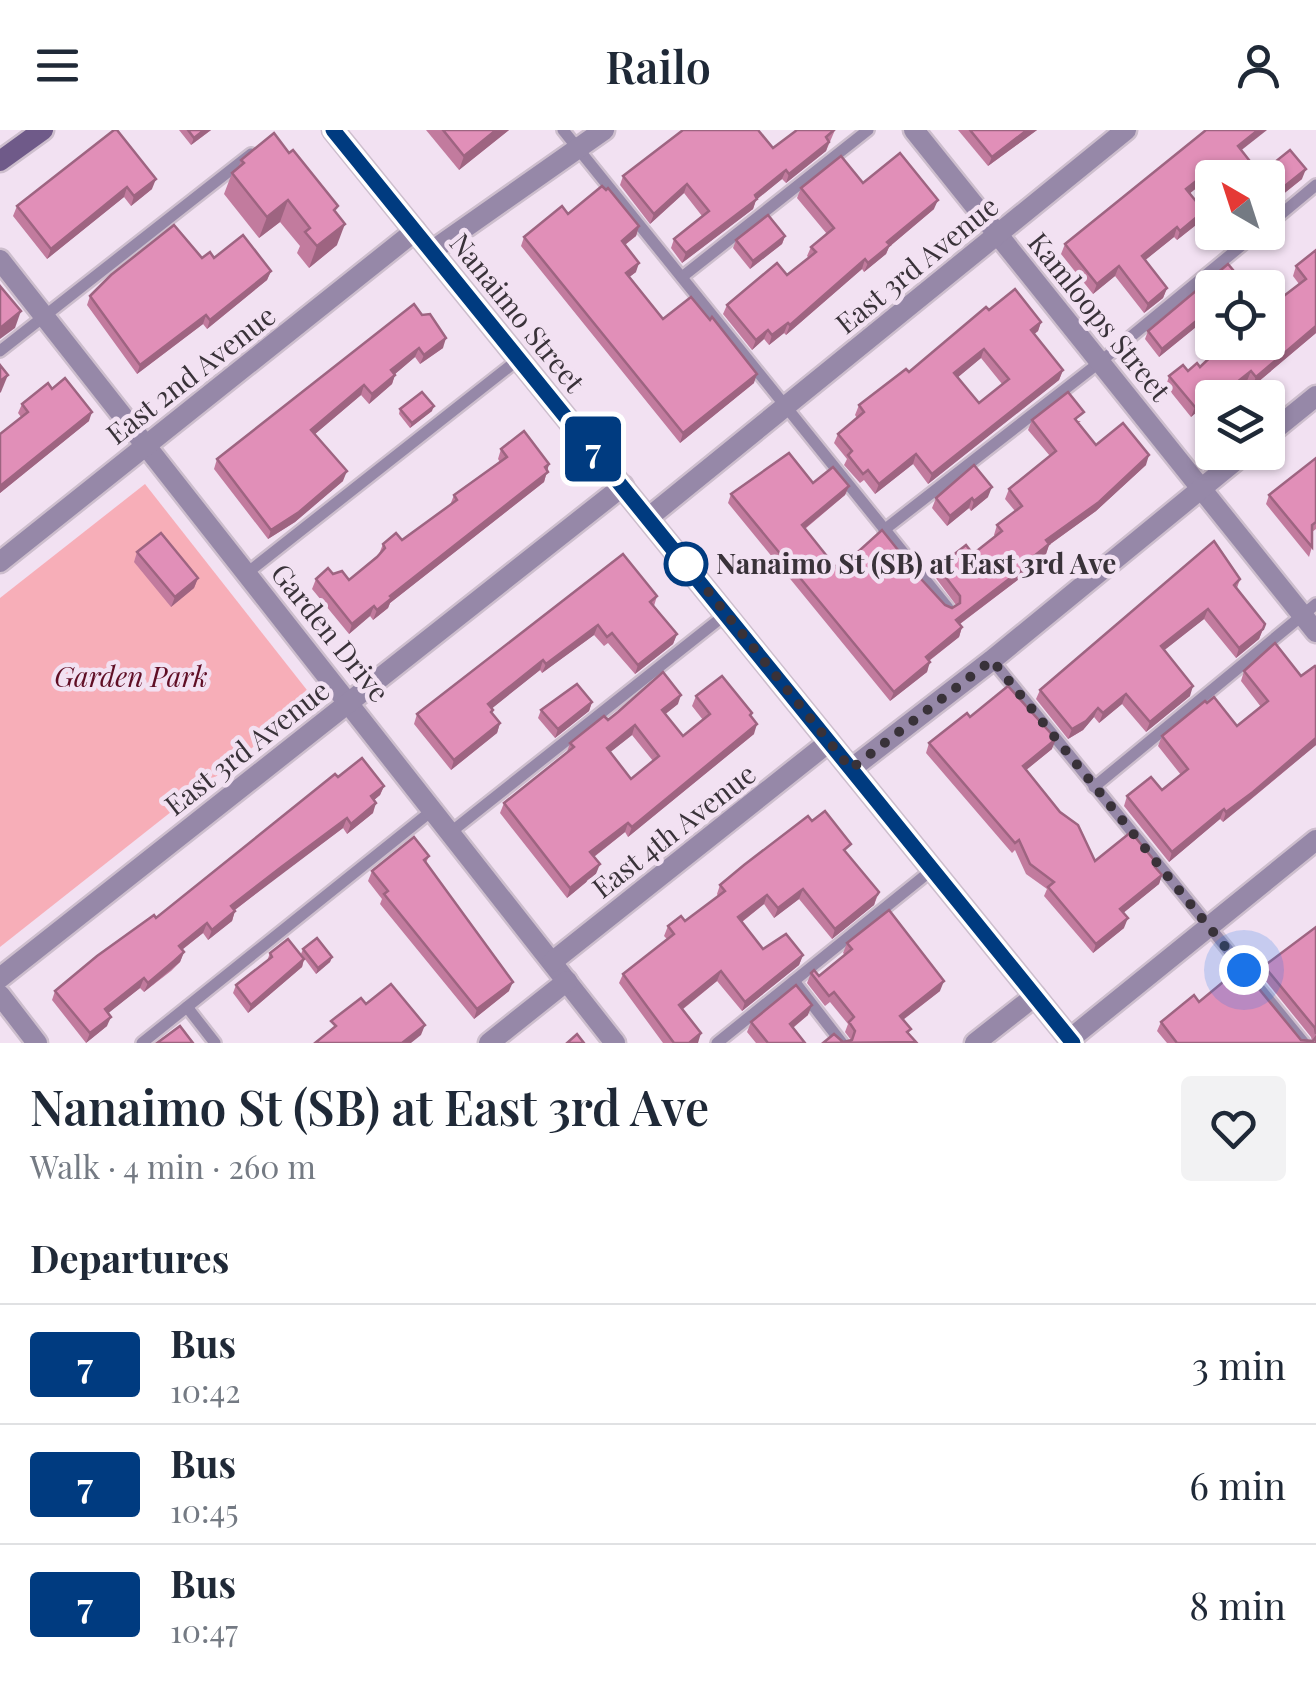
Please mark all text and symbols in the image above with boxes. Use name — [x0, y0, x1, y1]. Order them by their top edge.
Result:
text: Railo — [605, 35, 711, 95]
icon: menu — [30, 38, 85, 93]
icon: person — [1231, 38, 1286, 93]
north arrow — [1195, 160, 1285, 250]
map controls — [1195, 160, 1285, 470]
street label: East 3rd Avenue — [827, 187, 1005, 341]
street label: Kamloops Street — [1021, 224, 1180, 409]
street label: Nanaimo Street — [443, 225, 594, 400]
button: locate — [1195, 270, 1285, 360]
street label: East 2nd Avenue — [98, 296, 282, 451]
button: layers — [1195, 380, 1285, 470]
line badge: 7 — [560, 416, 626, 482]
text: 7 — [585, 426, 601, 473]
marker: Nanaimo St (SB) at East 3rd Ave — [665, 543, 707, 585]
place label: Nanaimo St (SB) at East 3rd Ave — [716, 544, 1117, 581]
street label: Garden Drive — [264, 555, 398, 709]
park label: Garden Park — [54, 657, 208, 694]
street label: East 3rd Avenue — [156, 671, 336, 823]
street label: East 4th Avenue — [584, 754, 762, 905]
your location — [1219, 945, 1269, 995]
text: Nanaimo St (SB) at East 3rd Ave — [30, 1074, 709, 1138]
button: heart — [1181, 1076, 1286, 1181]
text: Walk · 4 min · 260 m — [30, 1144, 316, 1187]
text: Departures — [30, 1232, 229, 1283]
text: Bus — [170, 1317, 236, 1368]
text: 3 min — [1192, 1339, 1286, 1390]
text: 7 — [77, 1341, 93, 1388]
text: 10:42 — [170, 1368, 241, 1411]
text: Bus — [170, 1437, 236, 1488]
text: 6 min — [1189, 1459, 1286, 1510]
text: 7 — [77, 1461, 93, 1508]
text: 10:45 — [170, 1488, 239, 1531]
text: Bus — [170, 1557, 236, 1608]
text: 8 min — [1189, 1579, 1286, 1630]
text: 7 — [77, 1581, 93, 1628]
text: 10:47 — [170, 1608, 238, 1651]

